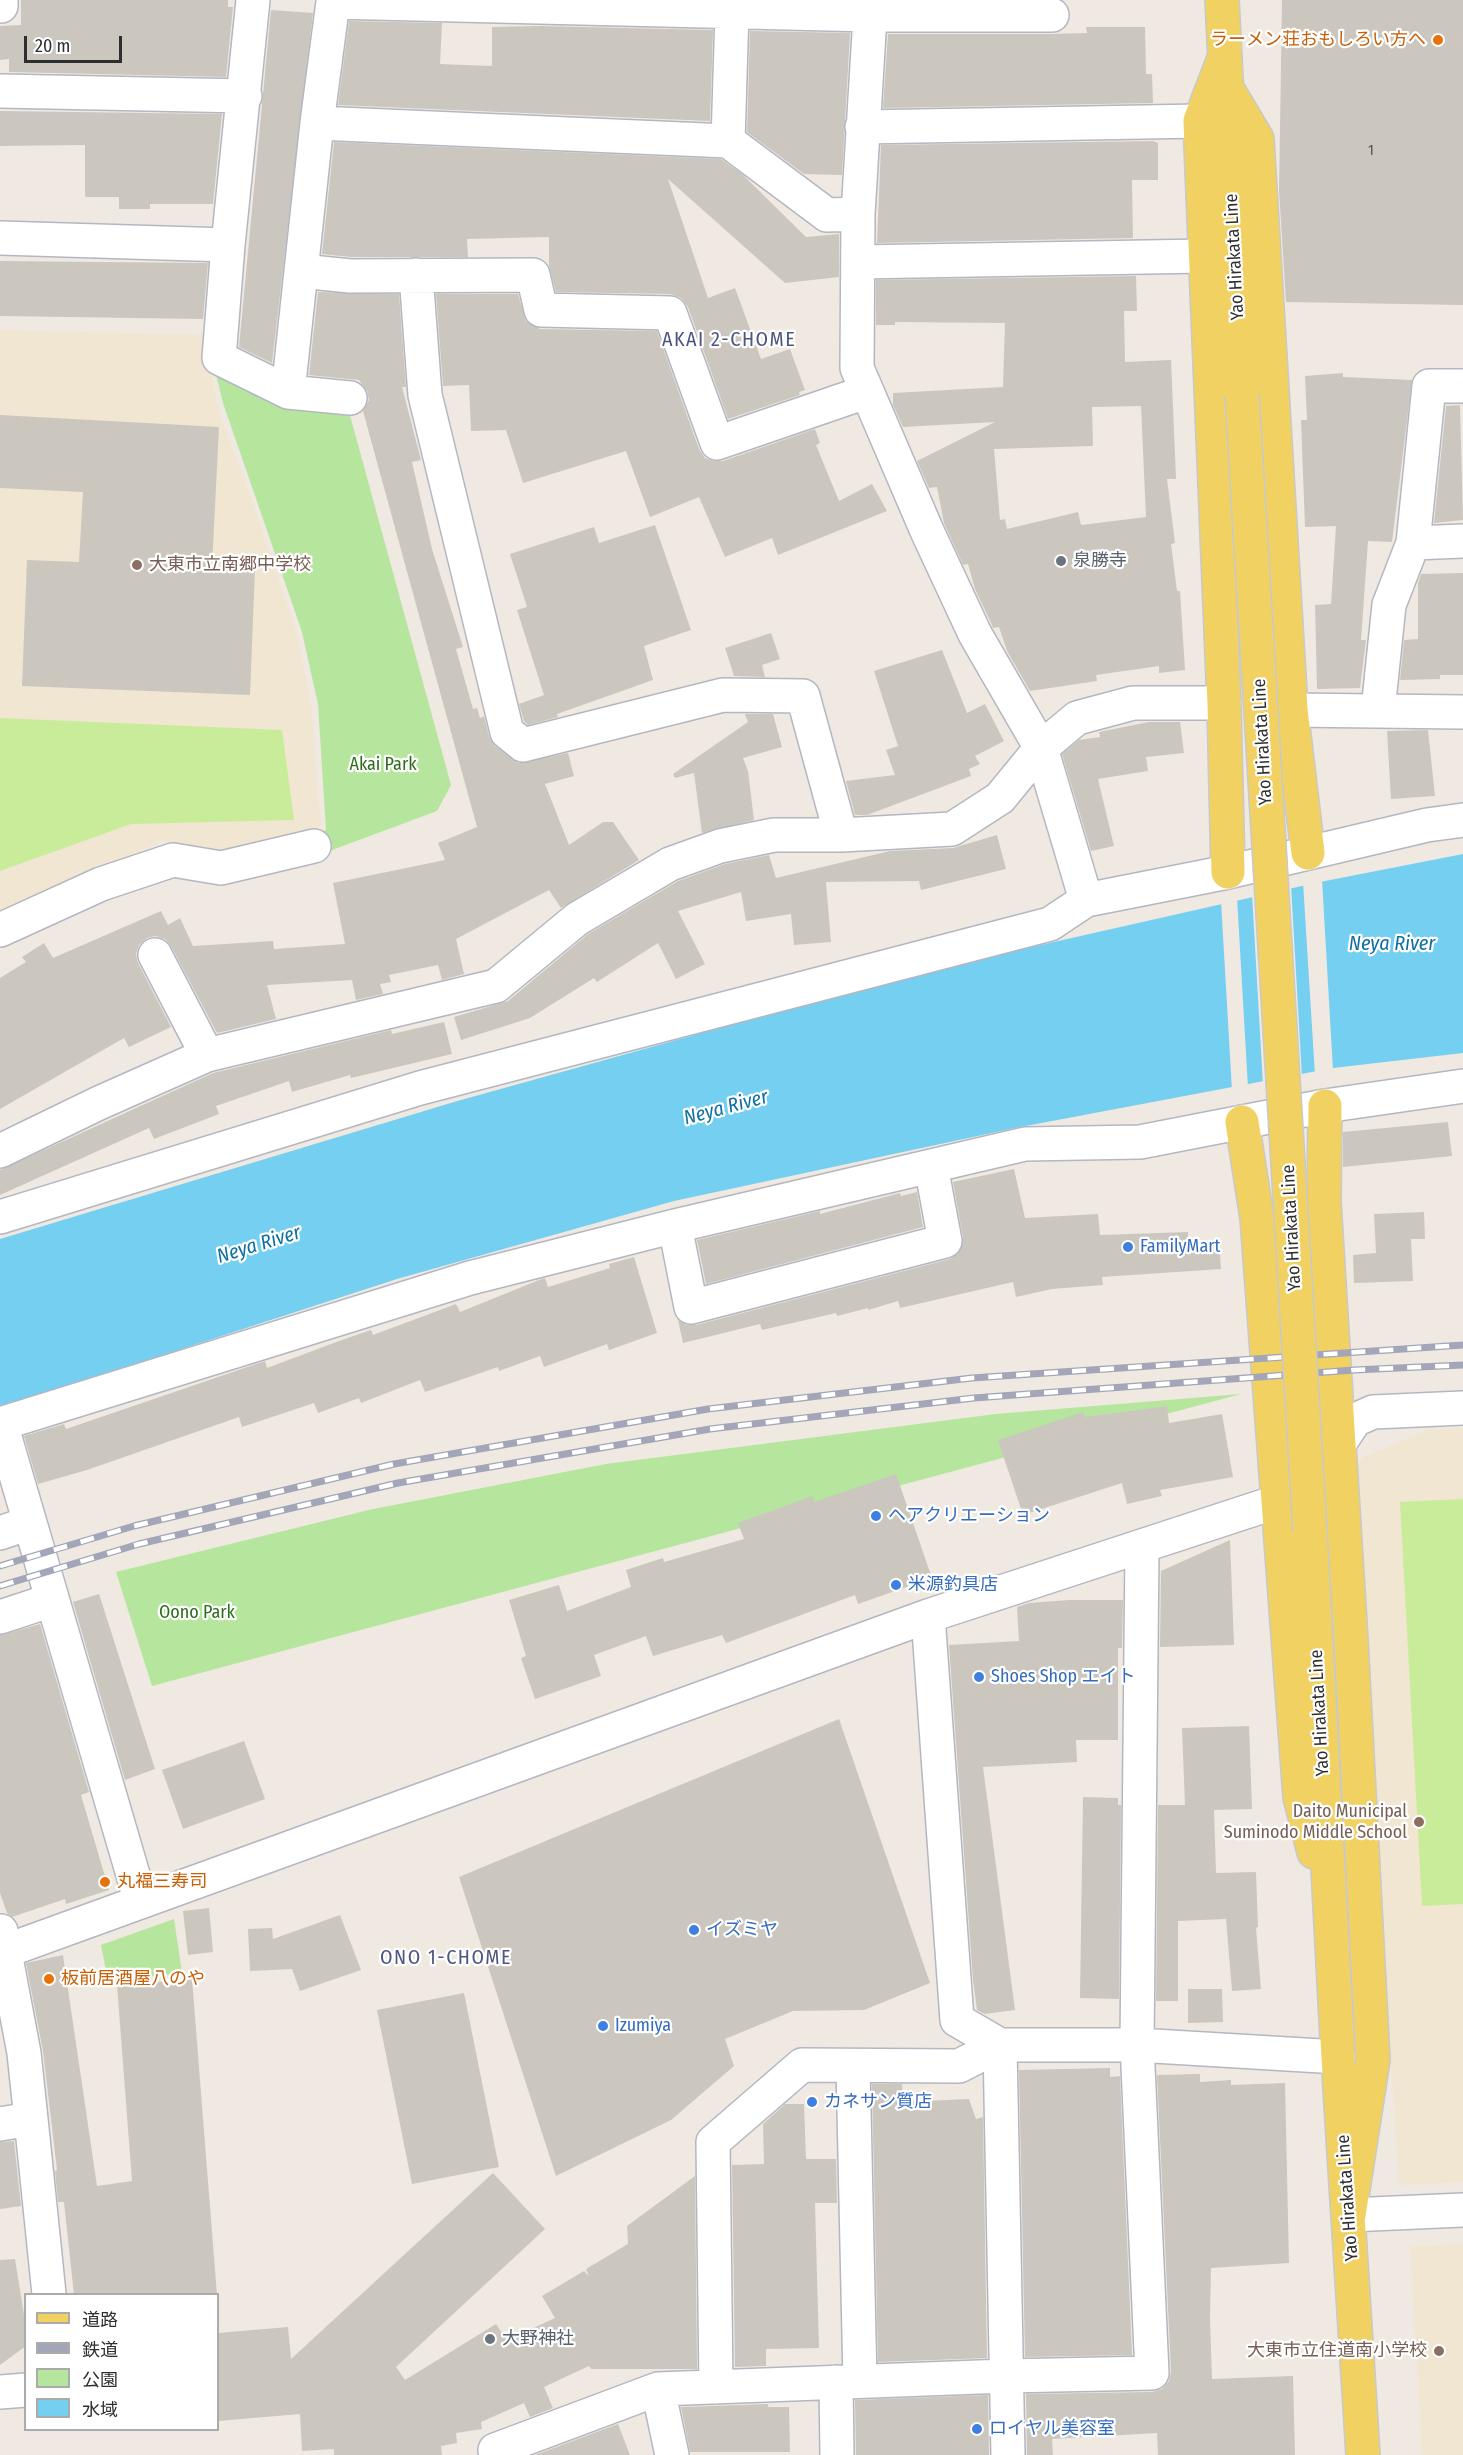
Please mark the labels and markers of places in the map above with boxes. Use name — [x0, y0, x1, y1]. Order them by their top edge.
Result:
place label: ラーメン荘おもしろい方へ — [1210, 29, 1426, 51]
marker: ラーメン荘おもしろい方へ — [1431, 33, 1445, 47]
place label: 泉勝寺 — [1073, 550, 1127, 572]
place label: 大東市立南郷中学校 — [149, 554, 311, 576]
marker: 泉勝寺 — [1054, 554, 1068, 568]
marker: 大東市立南郷中学校 — [130, 558, 144, 572]
place label: FamilyMart — [1140, 1236, 1220, 1258]
marker: FamilyMart — [1121, 1240, 1135, 1254]
place label: ヘアクリエーション — [888, 1505, 1050, 1527]
marker: ヘアクリエーション — [869, 1509, 883, 1523]
place label: 米源釣具店 — [908, 1574, 998, 1596]
marker: 米源釣具店 — [889, 1578, 903, 1592]
place label: Shoes Shop エイト — [991, 1666, 1135, 1688]
marker: Shoes Shop エイト — [972, 1670, 986, 1684]
place label: Daito Municipal Suminodo Middle School — [1224, 1801, 1407, 1844]
marker: Daito Municipal Suminodo Middle School — [1412, 1815, 1426, 1829]
place label: 丸福三寿司 — [117, 1871, 207, 1893]
marker: 丸福三寿司 — [98, 1875, 112, 1889]
place label: イズミヤ — [706, 1919, 778, 1941]
marker: イズミヤ — [687, 1923, 701, 1937]
place label: 板前居酒屋八のや — [61, 1968, 205, 1990]
marker: 板前居酒屋八のや — [42, 1972, 56, 1986]
place label: Izumiya — [615, 2015, 671, 2037]
marker: Izumiya — [596, 2019, 610, 2033]
place label: カネサン質店 — [824, 2091, 932, 2113]
marker: カネサン質店 — [805, 2095, 819, 2109]
place label: 大野神社 — [502, 2328, 574, 2350]
marker: 大野神社 — [483, 2332, 497, 2346]
place label: 大東市立住道南小学校 — [1247, 2340, 1427, 2362]
marker: 大東市立住道南小学校 — [1432, 2344, 1446, 2358]
place label: ロイヤル美容室 — [989, 2418, 1115, 2440]
marker: ロイヤル美容室 — [970, 2422, 984, 2436]

